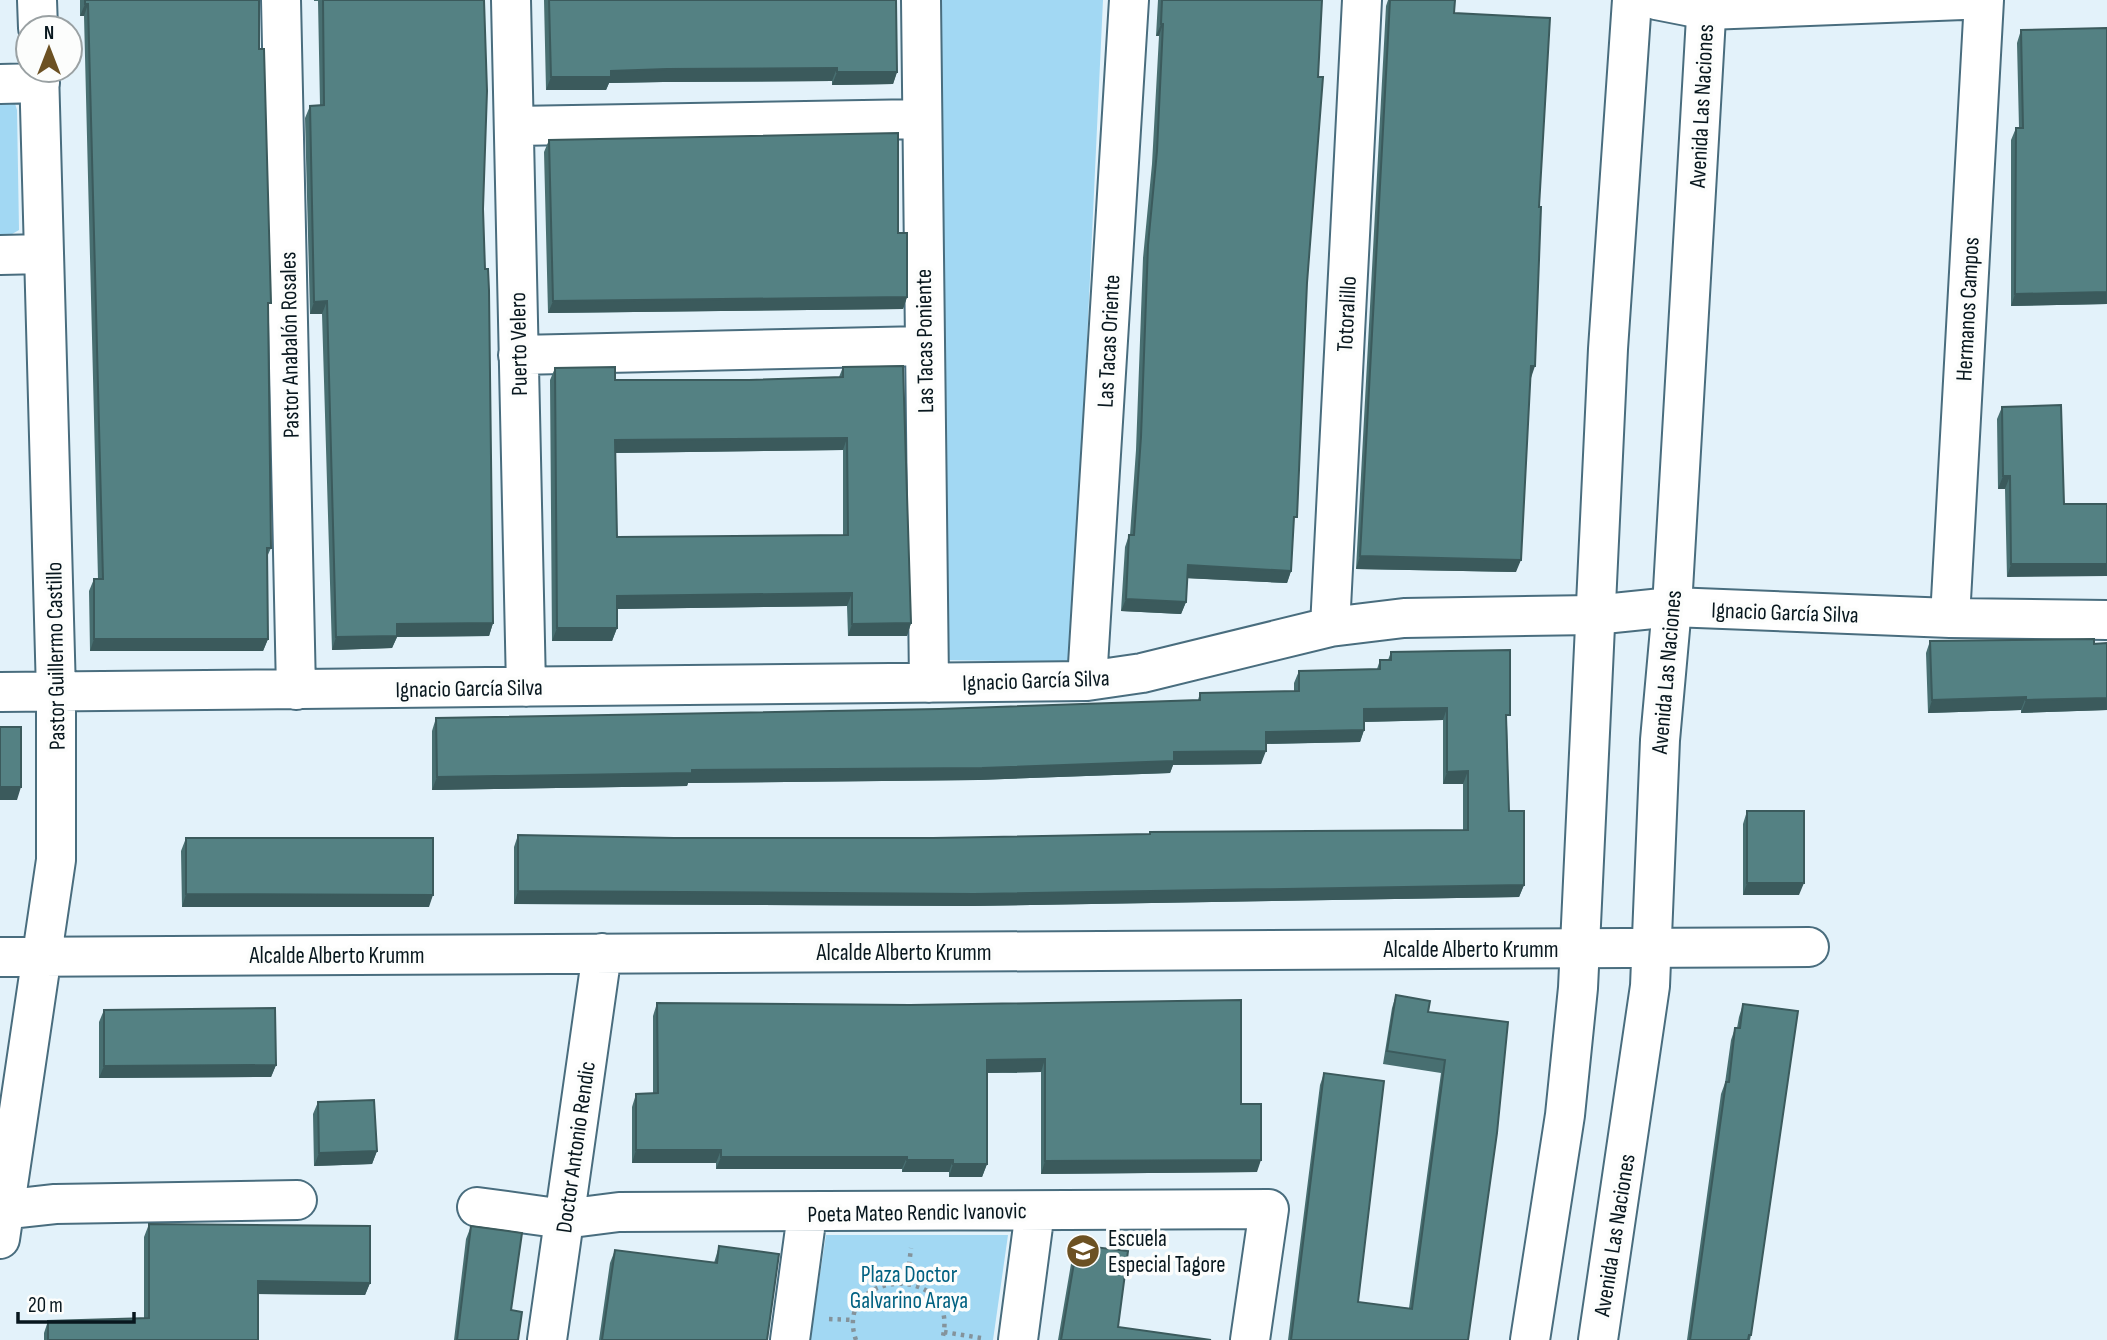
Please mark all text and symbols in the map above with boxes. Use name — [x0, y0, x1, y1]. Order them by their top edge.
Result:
north arrow — [14, 14, 84, 84]
text: N — [44, 22, 54, 45]
street label: Avenida Las Naciones — [1684, 23, 1720, 190]
street label: Hermanos Campos — [1950, 236, 1986, 382]
street label: Pastor Anabalón Rosales — [274, 251, 306, 438]
street label: Las Tacas Poniente — [910, 269, 940, 413]
street label: Las Tacas Oriente — [1092, 274, 1126, 408]
street label: Totoralillo — [1331, 275, 1363, 353]
street label: Puerto Velero — [504, 292, 534, 396]
street label: Pastor Guillermo Castillo — [40, 562, 72, 750]
street label: Avenida Las Naciones — [1646, 589, 1688, 756]
street label: Ignacio García Silva — [1711, 596, 1859, 630]
street label: Ignacio García Silva — [962, 664, 1110, 698]
street label: Ignacio García Silva — [395, 674, 543, 704]
street label: Alcalde Alberto Krumm — [1382, 936, 1559, 964]
street label: Alcalde Alberto Krumm — [815, 939, 992, 967]
street label: Alcalde Alberto Krumm — [248, 942, 425, 970]
street label: Doctor Antonio Rendic — [550, 1060, 602, 1235]
street label: Avenida Las Naciones — [1588, 1152, 1642, 1319]
street label: Poeta Mateo Rendic Ivanovic — [807, 1197, 1027, 1229]
place label: Escuela Especial Tagore — [1108, 1225, 1226, 1279]
school or university icon: Escuela Especial Tagore — [1064, 1232, 1102, 1270]
park label: Plaza Doctor Galvarino Araya — [850, 1261, 968, 1315]
scale bar — [18, 1280, 133, 1324]
text: 20 m — [28, 1293, 63, 1318]

